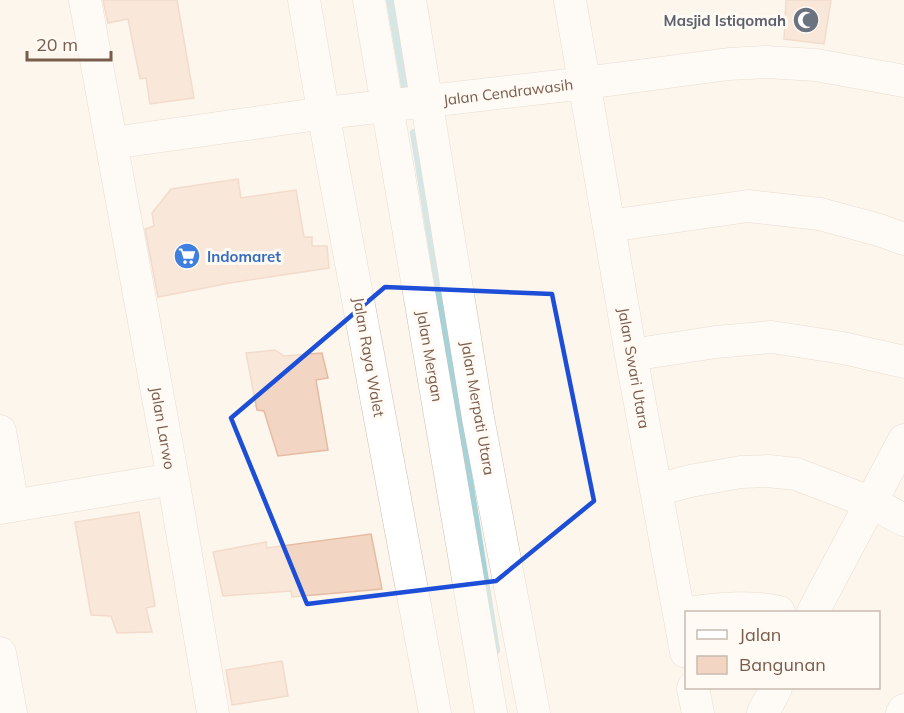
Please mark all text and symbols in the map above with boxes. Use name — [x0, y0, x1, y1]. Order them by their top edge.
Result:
mosque icon: Masjid Istiqomah — [791, 5, 821, 35]
place label: Masjid Istiqomah — [664, 11, 786, 30]
scale bar — [27, 24, 111, 62]
text: 20 m — [36, 33, 78, 56]
street label: Jalan Cendrawasih — [442, 75, 574, 109]
supermarket icon: Indomaret — [172, 241, 202, 271]
place label: Indomaret — [207, 247, 281, 266]
street label: Jalan Raya Walet — [349, 296, 389, 418]
street label: Jalan Swari Utara — [614, 306, 654, 430]
street label: Jalan Mergan — [413, 309, 447, 403]
street label: Jalan Merpati Utara — [457, 339, 499, 477]
street label: Jalan Larwo — [146, 385, 180, 471]
legend — [685, 611, 880, 689]
text: Jalan — [739, 623, 781, 646]
text: Bangunan — [739, 653, 826, 676]

